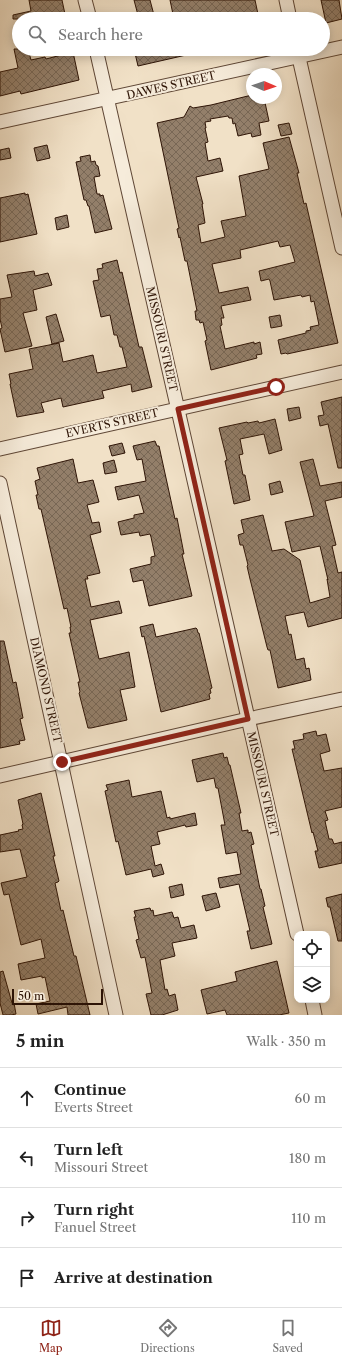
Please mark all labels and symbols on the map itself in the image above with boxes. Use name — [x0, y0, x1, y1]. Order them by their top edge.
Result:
street label: DAWES STREET — [125, 68, 218, 102]
north arrow — [246, 68, 282, 104]
street label: MISSOURI STREET — [143, 285, 181, 394]
route start — [267, 378, 285, 396]
street label: EVERTS STREET — [64, 405, 161, 441]
street label: DIAMOND STREET — [27, 636, 65, 745]
street label: MISSOURI STREET — [244, 730, 282, 839]
route end — [53, 753, 71, 771]
scale bar — [12, 987, 103, 1006]

